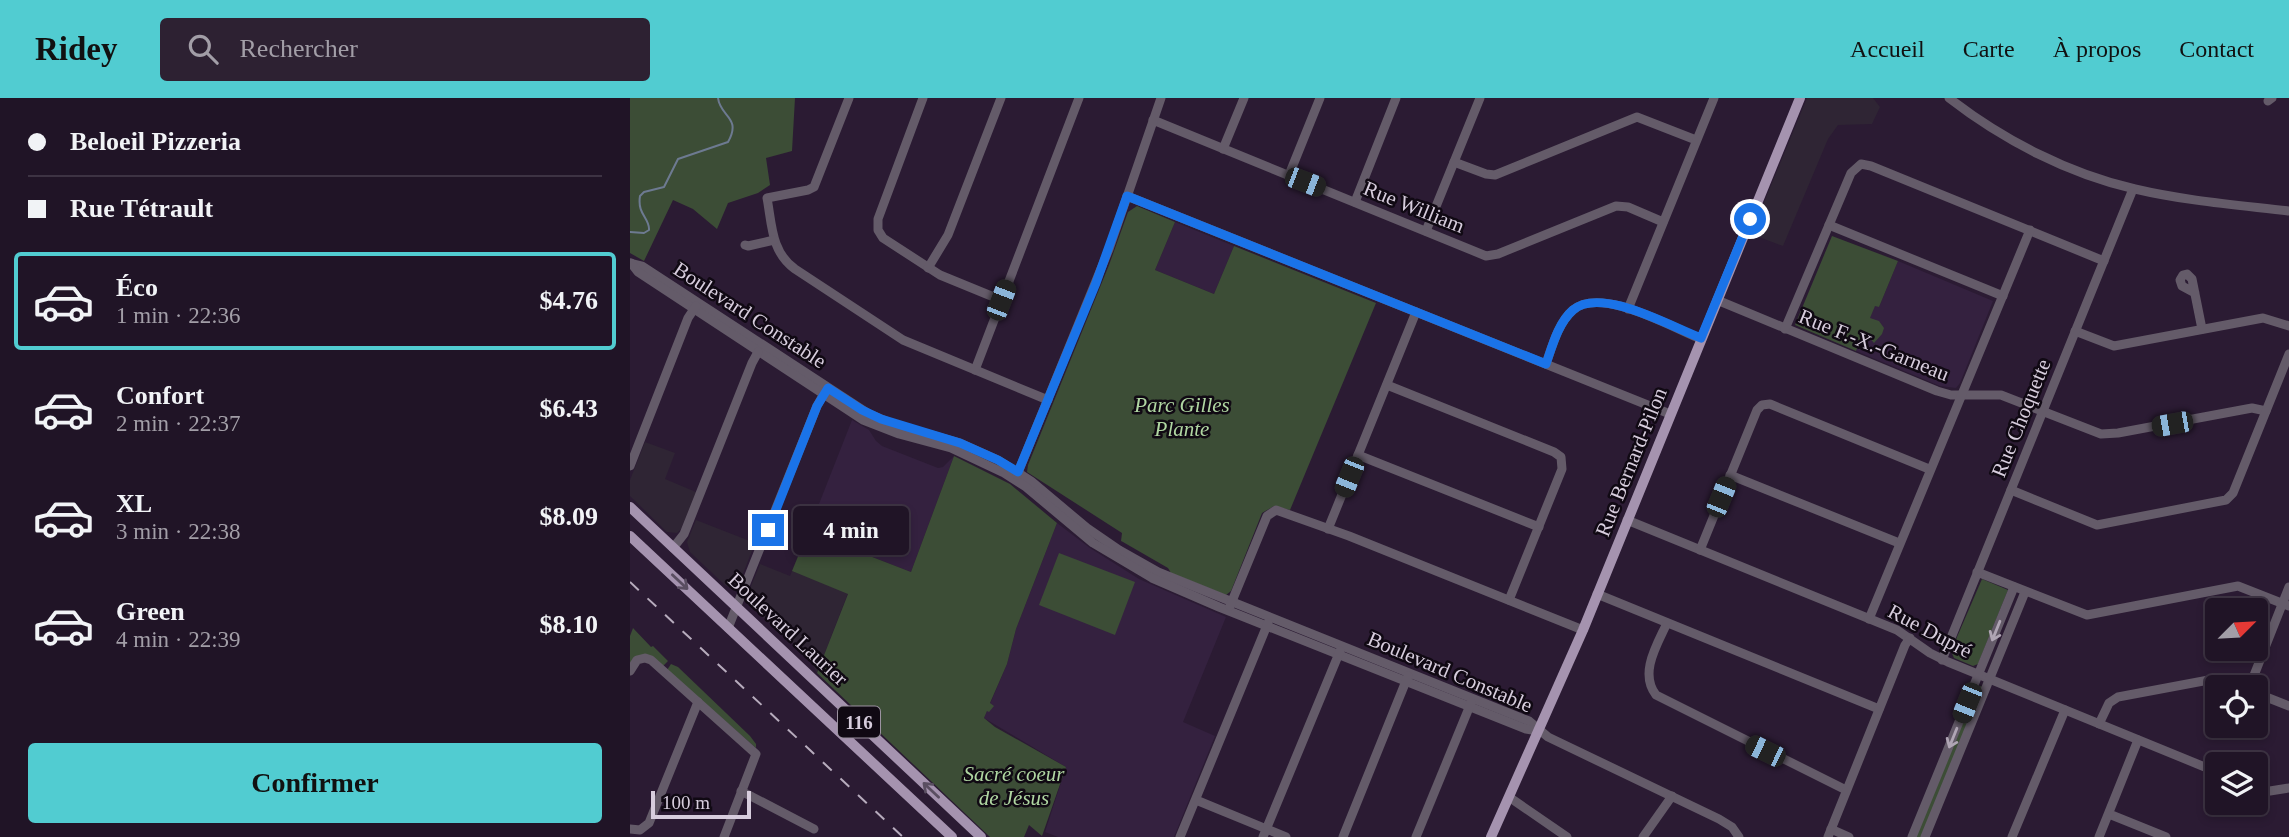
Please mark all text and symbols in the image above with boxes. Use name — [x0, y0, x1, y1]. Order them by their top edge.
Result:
search box — [160, 18, 650, 81]
icon: search — [184, 30, 222, 68]
text: Ridey — [35, 31, 118, 67]
text: Rechercher — [240, 34, 358, 63]
text: Accueil — [1850, 36, 1925, 62]
text: Carte — [1963, 36, 2015, 62]
text: À propos — [2053, 36, 2141, 62]
text: Contact — [2179, 36, 2254, 62]
text: Beloeil Pizzeria — [70, 127, 241, 156]
car — [1282, 165, 1329, 199]
street label: Rue William — [1360, 176, 1468, 238]
text: Rue Tétrault — [70, 194, 213, 223]
route start — [1734, 203, 1766, 235]
street label: Boulevard Constable — [669, 257, 831, 373]
icon: car — [32, 270, 95, 333]
text: Éco — [116, 273, 158, 302]
car — [984, 277, 1019, 323]
text: $4.76 — [540, 286, 598, 315]
text: 1 min · 22:36 — [116, 303, 241, 328]
street label: Rue F.-X.-Garneau — [1795, 304, 1953, 386]
street label: Rue Choquette — [1986, 355, 2056, 481]
icon: car — [32, 378, 95, 441]
text: Confort — [116, 381, 204, 410]
street label: Rue Bernard-Pilon — [1590, 384, 1672, 540]
park label: Parc Gilles Plante — [1133, 393, 1230, 441]
text: $6.43 — [540, 394, 598, 423]
car — [2150, 410, 2195, 438]
text: 2 min · 22:37 — [116, 411, 241, 436]
car — [1332, 454, 1367, 500]
car — [1704, 474, 1739, 520]
icon: car — [32, 486, 95, 549]
text: XL — [116, 489, 152, 518]
text: $8.09 — [540, 502, 598, 531]
callout: 4 min — [792, 506, 908, 555]
route end — [752, 514, 784, 546]
text: 4 min — [823, 518, 879, 543]
text: 3 min · 22:38 — [116, 519, 241, 544]
street label: Boulevard Laurier — [723, 568, 853, 690]
one-way arrow — [671, 574, 689, 590]
icon: car — [32, 594, 95, 657]
text: Green — [116, 597, 185, 626]
north arrow — [2205, 598, 2268, 662]
map controls — [2205, 598, 2268, 815]
street label: Rue Dupré — [1884, 599, 1976, 663]
text: $8.10 — [540, 610, 598, 639]
one-way arrow — [1989, 620, 2002, 641]
street label: Boulevard Constable — [1364, 626, 1536, 718]
text: 4 min · 22:39 — [116, 627, 241, 652]
button: locate — [2205, 675, 2268, 738]
car — [1950, 680, 1985, 726]
road number: 116 — [838, 706, 880, 737]
one-way arrow — [1945, 727, 1958, 749]
car — [1742, 732, 1789, 770]
button: Confirmer — [28, 743, 602, 823]
button: layers — [2205, 752, 2268, 815]
park label: Sacré coeur de Jésus — [964, 762, 1065, 810]
one-way arrow — [923, 782, 940, 799]
scale bar — [651, 788, 751, 820]
text: 100 m — [662, 792, 710, 813]

